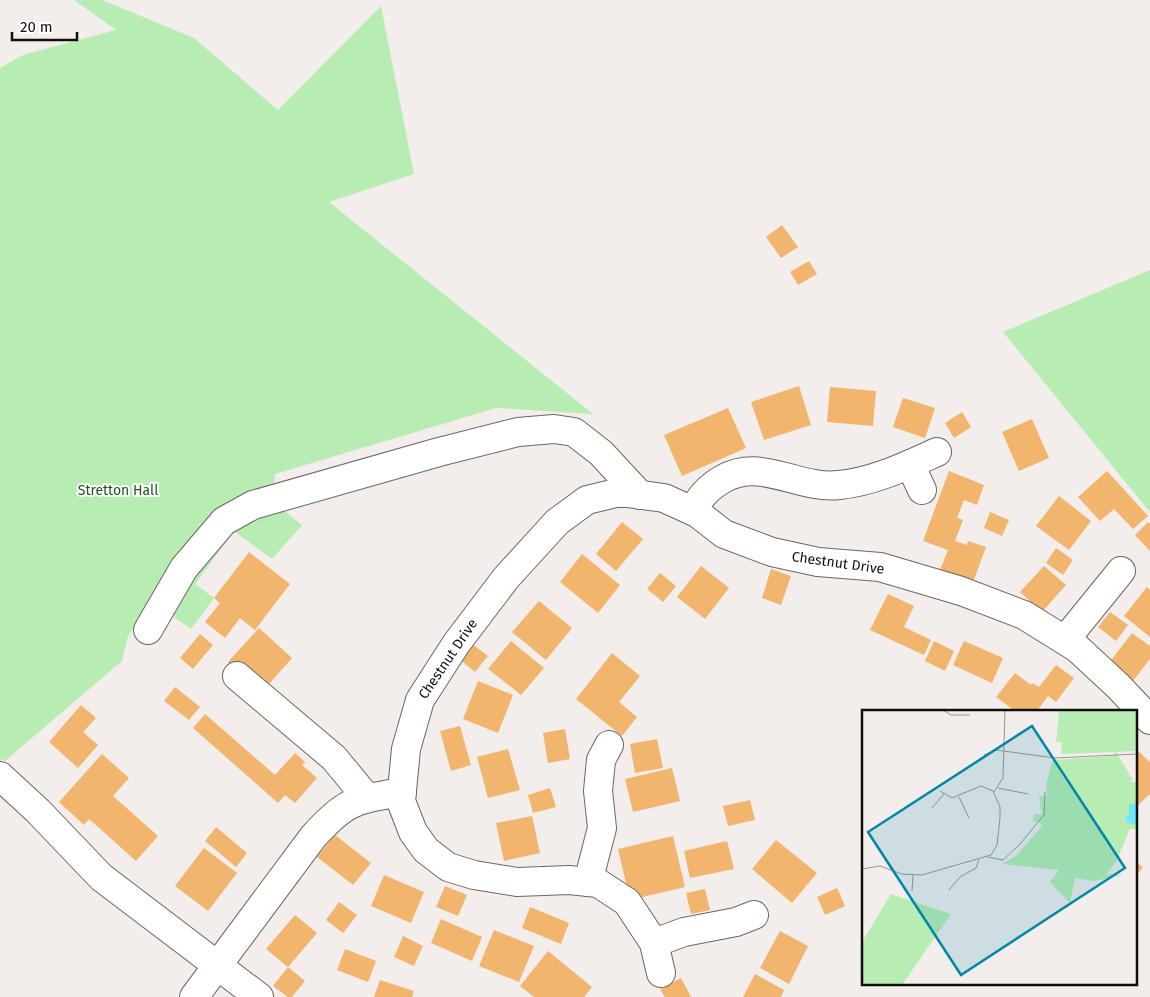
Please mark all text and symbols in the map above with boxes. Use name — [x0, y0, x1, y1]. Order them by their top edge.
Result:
scale bar — [12, 10, 78, 42]
text: 20 m — [20, 18, 53, 36]
park label: Stretton Hall — [78, 482, 158, 499]
street label: Chestnut Drive — [791, 548, 885, 578]
street label: Chestnut Drive — [415, 616, 481, 702]
inset map — [862, 710, 1138, 984]

